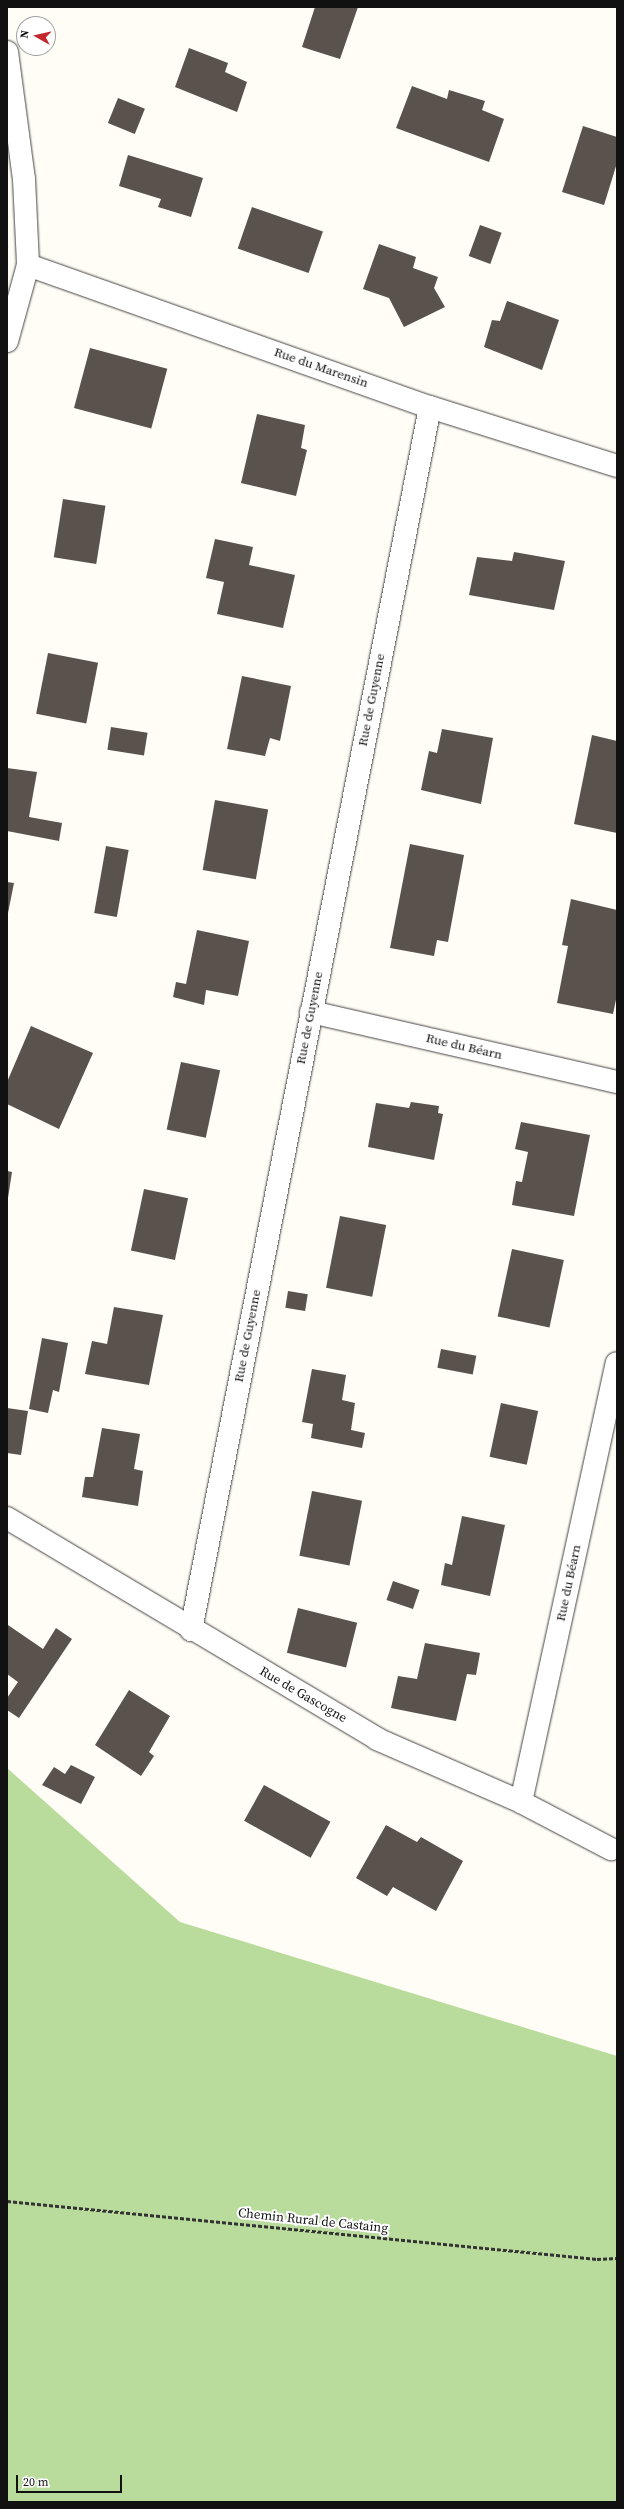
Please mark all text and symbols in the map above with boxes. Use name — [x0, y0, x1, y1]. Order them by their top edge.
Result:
north arrow — [16, 16, 56, 56]
text: N — [17, 29, 33, 39]
street label: Rue du Marensin — [272, 345, 370, 391]
street label: Rue de Guyenne — [355, 652, 389, 748]
street label: Rue de Guyenne — [293, 970, 327, 1066]
street label: Rue du Béarn — [424, 1031, 504, 1063]
street label: Rue de Guyenne — [231, 1288, 265, 1384]
street label: Rue du Béarn — [553, 1543, 585, 1623]
street label: Rue de Gascogne — [257, 1664, 349, 1726]
street label: Chemin Rural de Castaing — [237, 2205, 389, 2237]
scale bar — [18, 2467, 124, 2493]
text: 20 m — [23, 2474, 49, 2490]

